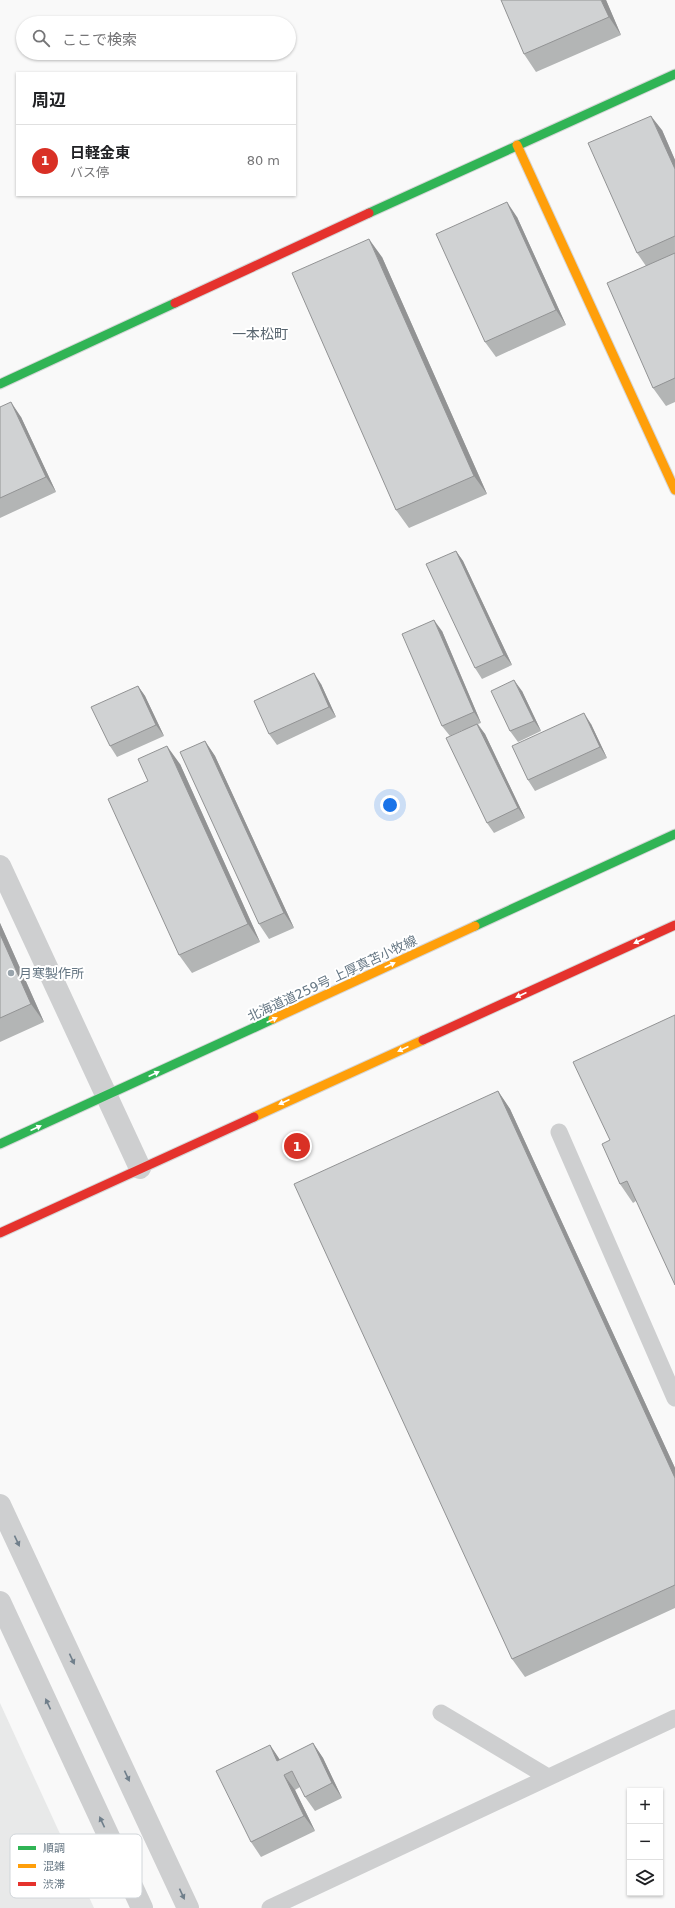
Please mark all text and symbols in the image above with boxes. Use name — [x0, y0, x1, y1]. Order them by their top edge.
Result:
search box — [16, 16, 296, 60]
icon: search — [30, 27, 52, 49]
text: ここで検索 — [62, 31, 137, 49]
text: 周辺 — [32, 90, 66, 110]
text: 日軽金東 — [70, 144, 130, 162]
text: 1 — [40, 153, 50, 168]
text: 80 m — [247, 153, 280, 168]
text: バス停 — [70, 165, 109, 180]
district label: 一本松町 — [232, 326, 288, 342]
your location — [380, 795, 400, 815]
street label: 北海道道259号 上厚真苫小牧線 — [245, 933, 419, 1024]
one-way arrow — [634, 938, 645, 944]
one-way arrow — [384, 962, 396, 968]
place label: 月寒製作所 — [19, 966, 84, 981]
marker: 月寒製作所 — [6, 968, 16, 978]
one-way arrow — [516, 992, 527, 998]
one-way arrow — [266, 1017, 278, 1023]
one-way arrow — [396, 1046, 408, 1052]
one-way arrow — [148, 1071, 159, 1077]
one-way arrow — [279, 1099, 290, 1105]
one-way arrow — [30, 1125, 41, 1131]
pin: 1 — [284, 1131, 310, 1161]
one-way arrow — [14, 1535, 20, 1547]
one-way arrow — [69, 1653, 75, 1664]
one-way arrow — [44, 1698, 51, 1710]
one-way arrow — [124, 1771, 130, 1782]
map controls — [627, 1788, 663, 1896]
button: + — [627, 1788, 663, 1824]
one-way arrow — [99, 1816, 105, 1828]
button: − — [627, 1824, 663, 1860]
legend — [10, 1834, 142, 1898]
text: 順調 — [43, 1842, 65, 1855]
text: 混雑 — [43, 1860, 65, 1873]
button: layers — [627, 1860, 663, 1896]
text: 渋滞 — [43, 1878, 65, 1891]
one-way arrow — [179, 1888, 185, 1900]

